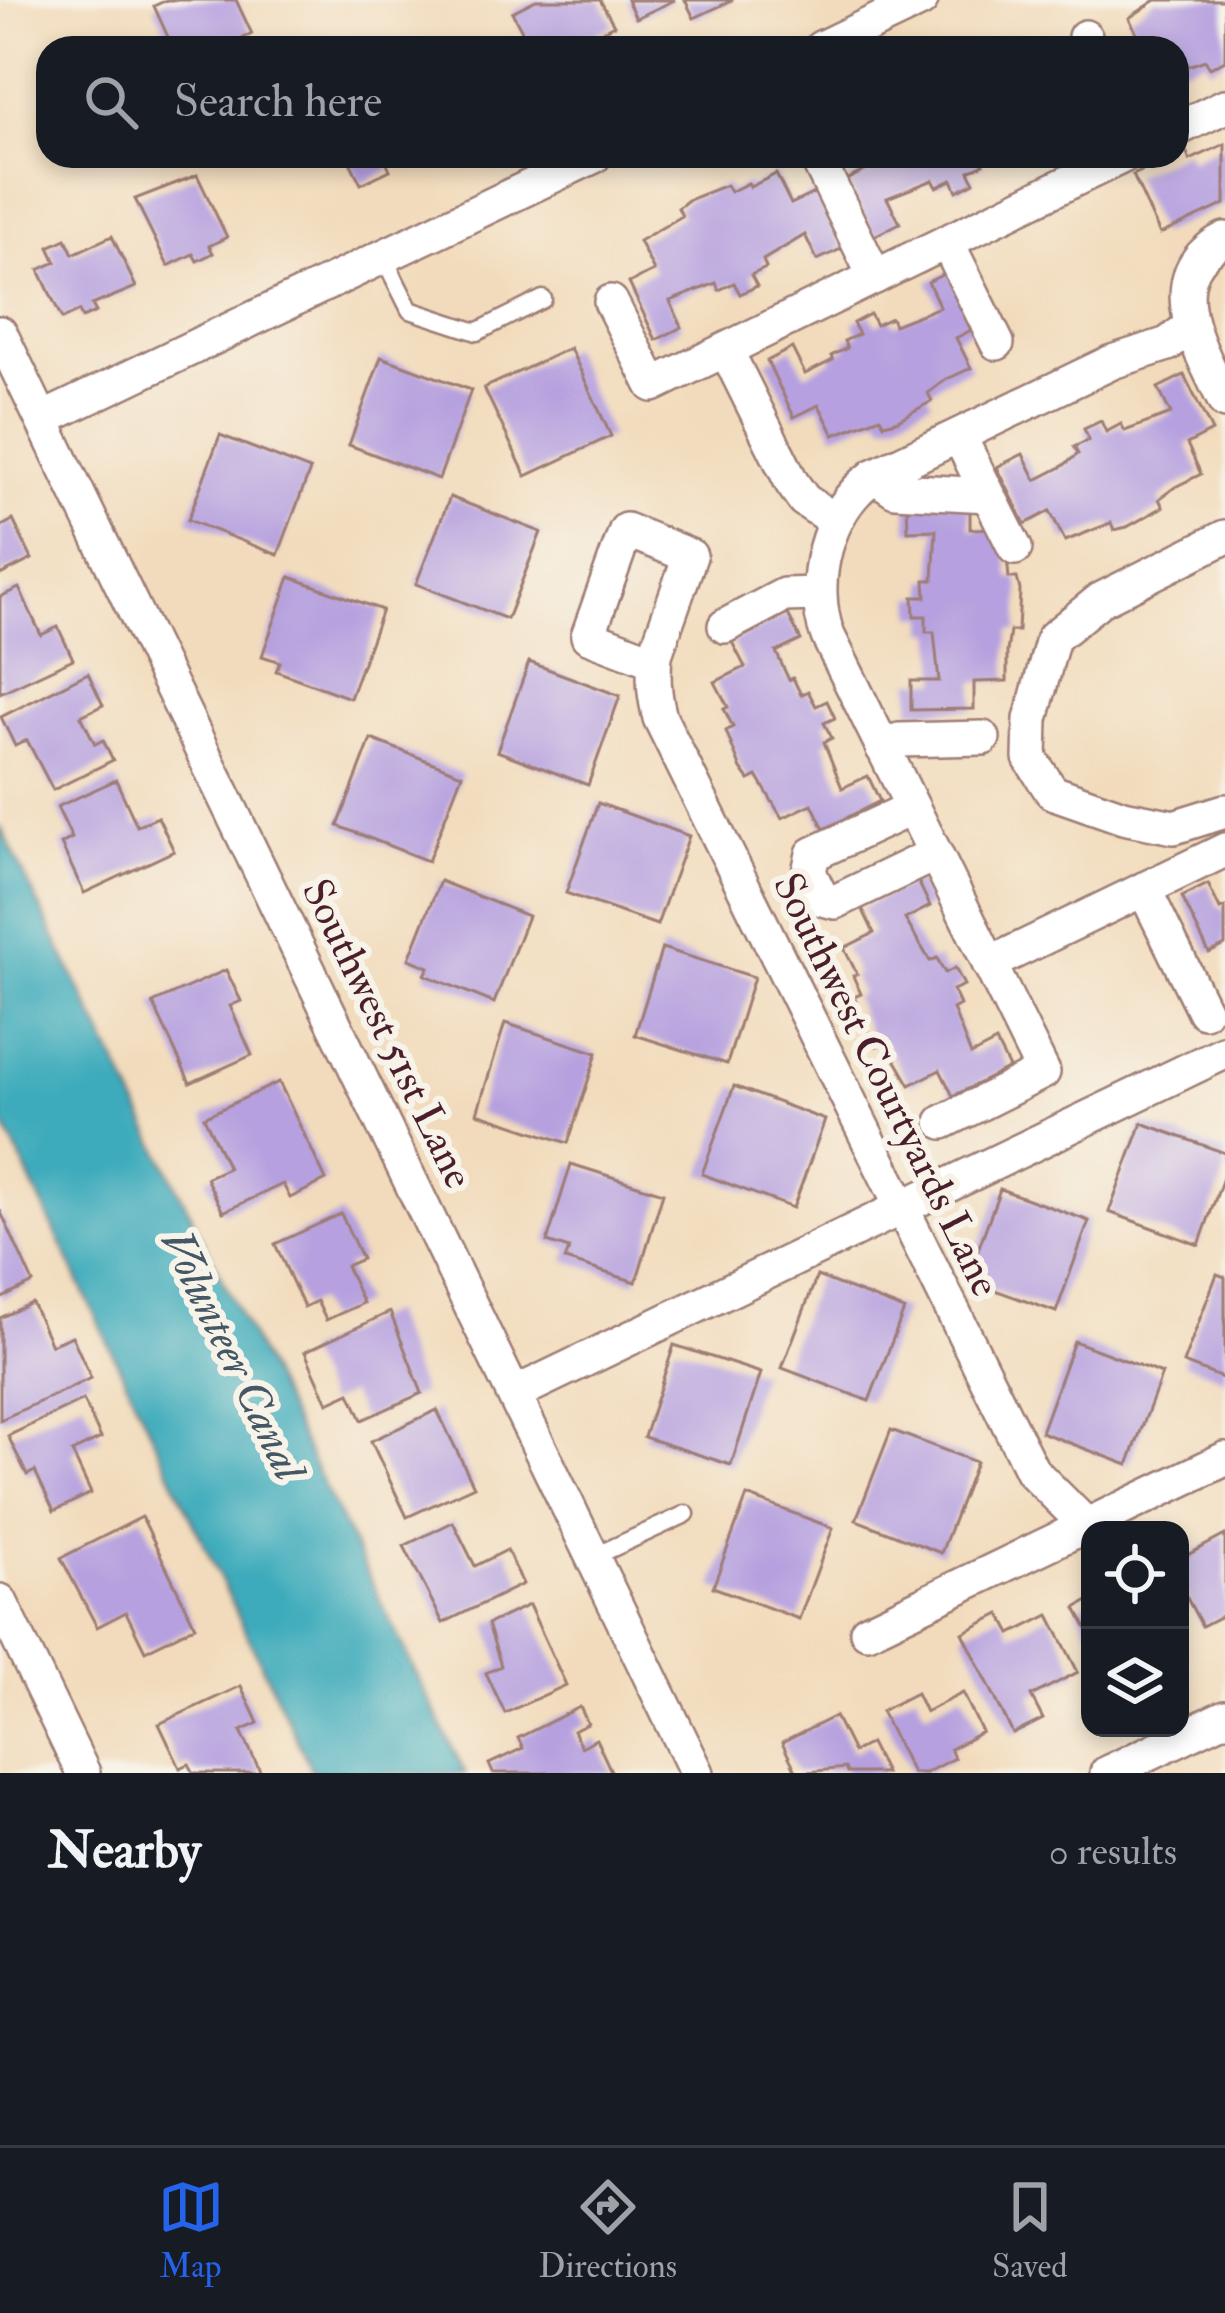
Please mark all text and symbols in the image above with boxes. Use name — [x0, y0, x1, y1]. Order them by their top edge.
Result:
search box — [36, 36, 1189, 168]
icon: search — [78, 69, 144, 135]
text: Search here — [174, 74, 382, 130]
street label: Southwest Courtyards Lane — [761, 865, 1011, 1305]
street label: Southwest 51st Lane — [290, 871, 485, 1197]
water label: Volunteer Canal — [147, 1220, 318, 1492]
map controls — [1081, 1521, 1189, 1737]
button: locate — [1081, 1521, 1189, 1629]
button: layers — [1081, 1629, 1189, 1737]
text: Nearby — [48, 1819, 201, 1883]
text: 0 results — [1049, 1827, 1177, 1876]
tab: Map — [158, 2174, 224, 2287]
tab: Directions — [539, 2174, 677, 2287]
tab: Saved — [992, 2174, 1067, 2287]

